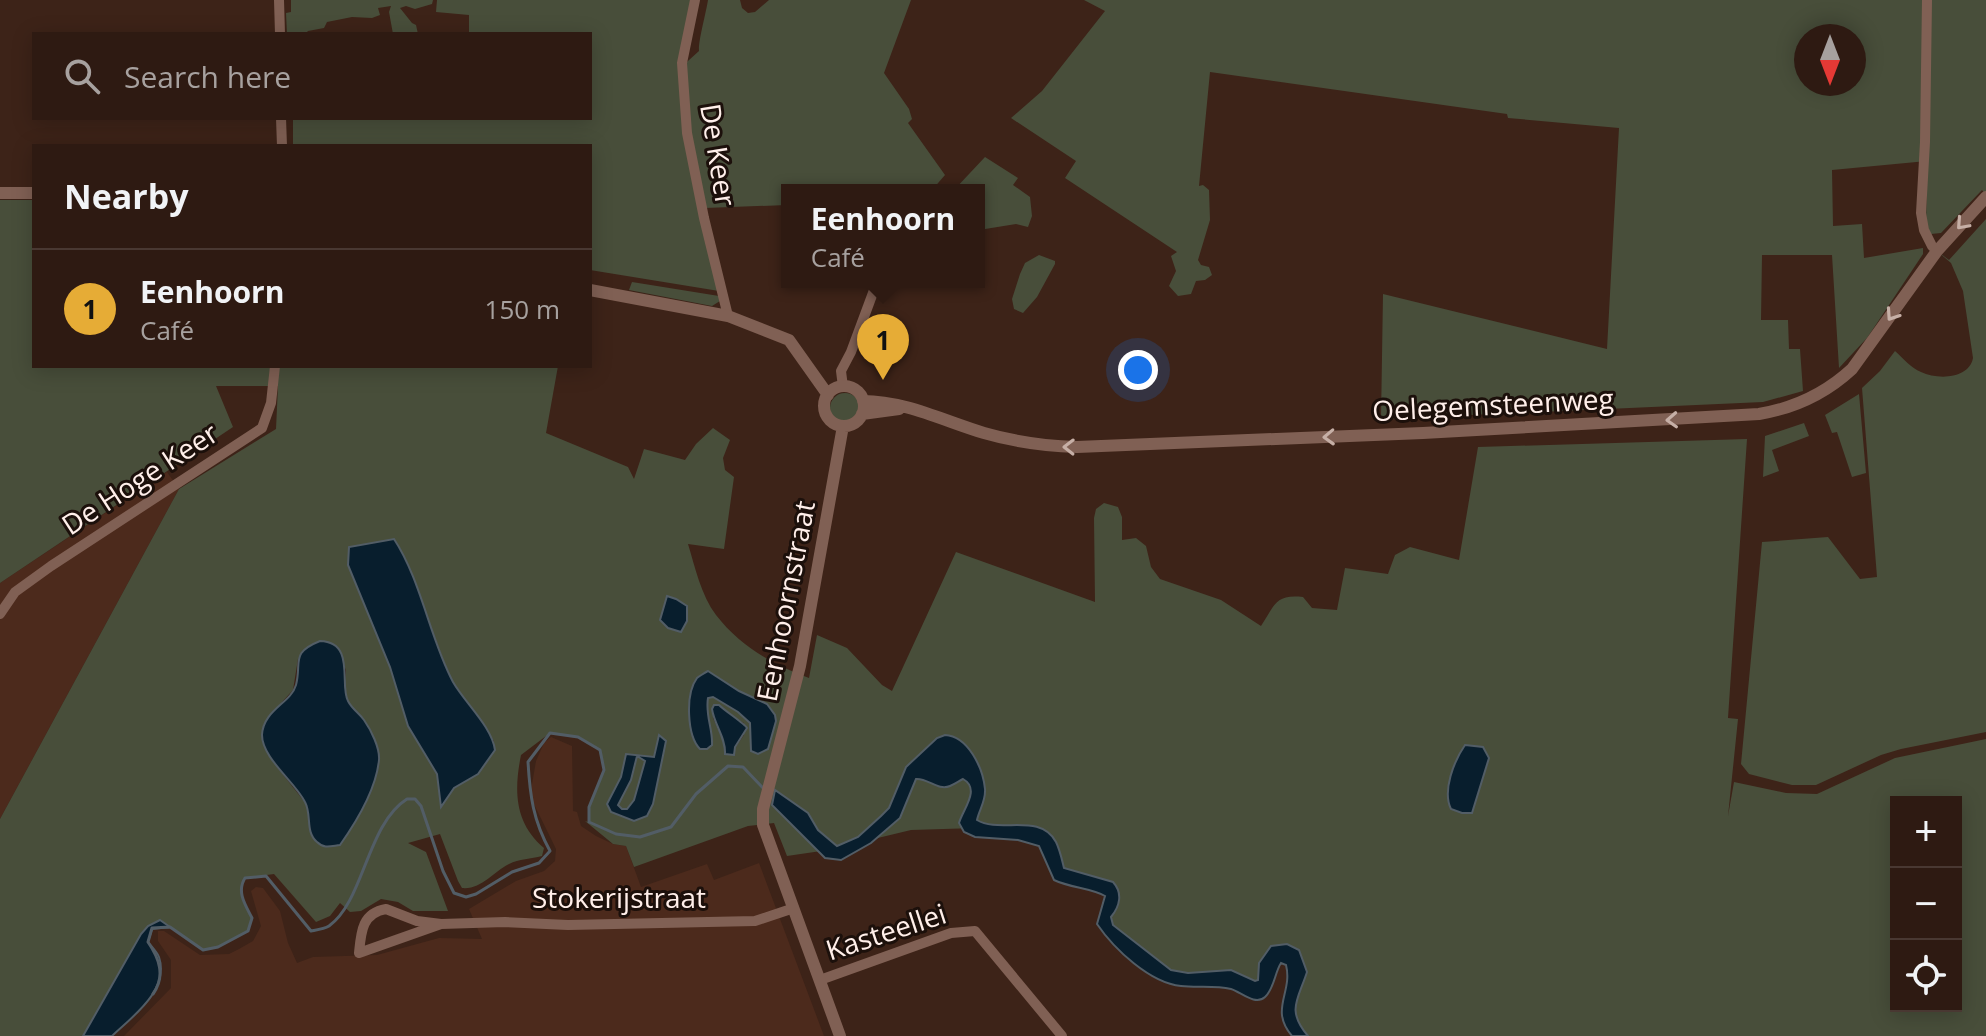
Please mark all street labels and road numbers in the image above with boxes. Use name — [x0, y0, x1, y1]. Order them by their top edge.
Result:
street label: De Keer — [692, 101, 746, 209]
street label: Oelegemsteenweg — [1371, 379, 1615, 429]
street label: De Hoge Keer — [54, 413, 225, 543]
street label: Eenhoornstraat — [747, 497, 823, 704]
street label: Stokerijstraat — [532, 878, 706, 916]
street label: Kasteellei — [821, 894, 951, 968]

